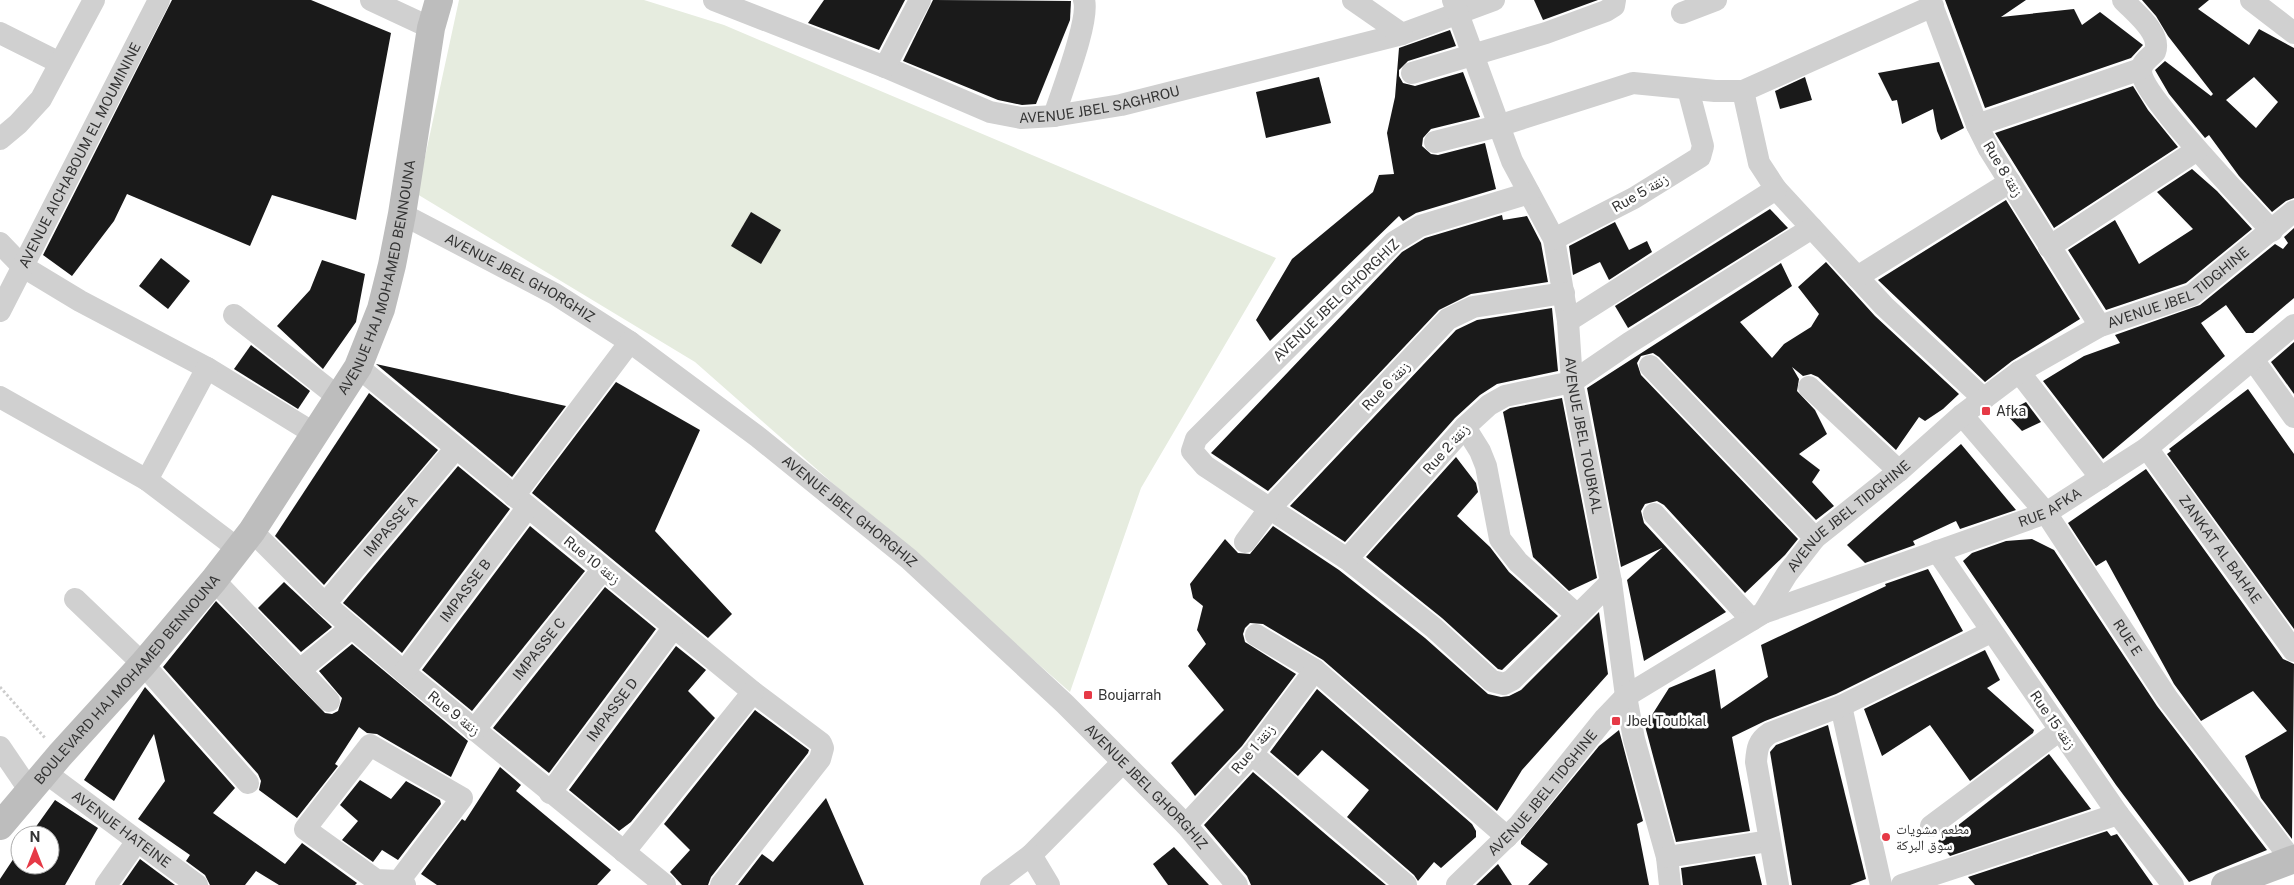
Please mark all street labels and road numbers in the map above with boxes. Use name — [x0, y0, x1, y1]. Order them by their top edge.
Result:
street label: AVENUE AICHABOUM EL MOUMININE — [15, 40, 144, 271]
street label: AVENUE JBEL SAGHROU — [1019, 83, 1181, 126]
street label: Rue 8 زنقة — [1979, 138, 2026, 200]
street label: AVENUE HAJ MOHAMED BENNOUNA — [334, 158, 418, 398]
street label: Rue 5 زنقة — [1609, 171, 1671, 216]
street label: AVENUE JBEL GHORGHIZ — [442, 230, 598, 325]
street label: AVENUE JBEL GHORGHIZ — [1270, 236, 1402, 364]
street label: AVENUE JBEL TIDGHINE — [2105, 244, 2252, 331]
street label: AVENUE JBEL TOUBKAL — [1562, 356, 1606, 515]
street label: Rue 6 زنقة — [1359, 358, 1414, 414]
street label: Rue 2 زنقة — [1419, 421, 1473, 478]
street label: AVENUE JBEL GHORGHIZ — [779, 452, 920, 570]
street label: AVENUE JBEL TIDGHINE — [1784, 457, 1913, 575]
street label: RUE AFKA — [2016, 484, 2084, 530]
street label: IMPASSE A — [360, 492, 421, 560]
street label: ZANKAT AL BAHAE — [2176, 492, 2265, 606]
street label: Rue 10 زنقة — [560, 533, 623, 588]
street label: IMPASSE B — [437, 556, 494, 625]
street label: BOULEVARD HAJ MOHAMED BENNOUNA — [31, 571, 223, 787]
street label: IMPASSE C — [509, 615, 569, 683]
street label: RUE E — [2110, 616, 2145, 659]
street label: IMPASSE D — [583, 675, 641, 744]
street label: Rue 9 زنقة — [424, 687, 483, 739]
street label: Rue 15 زنقة — [2026, 688, 2079, 753]
street label: AVENUE JBEL GHORGHIZ — [1082, 721, 1211, 852]
street label: Rue 1 زنقة — [1228, 721, 1279, 777]
street label: AVENUE JBEL TIDGHINE — [1484, 727, 1600, 859]
street label: AVENUE HATEINE — [69, 787, 174, 871]

